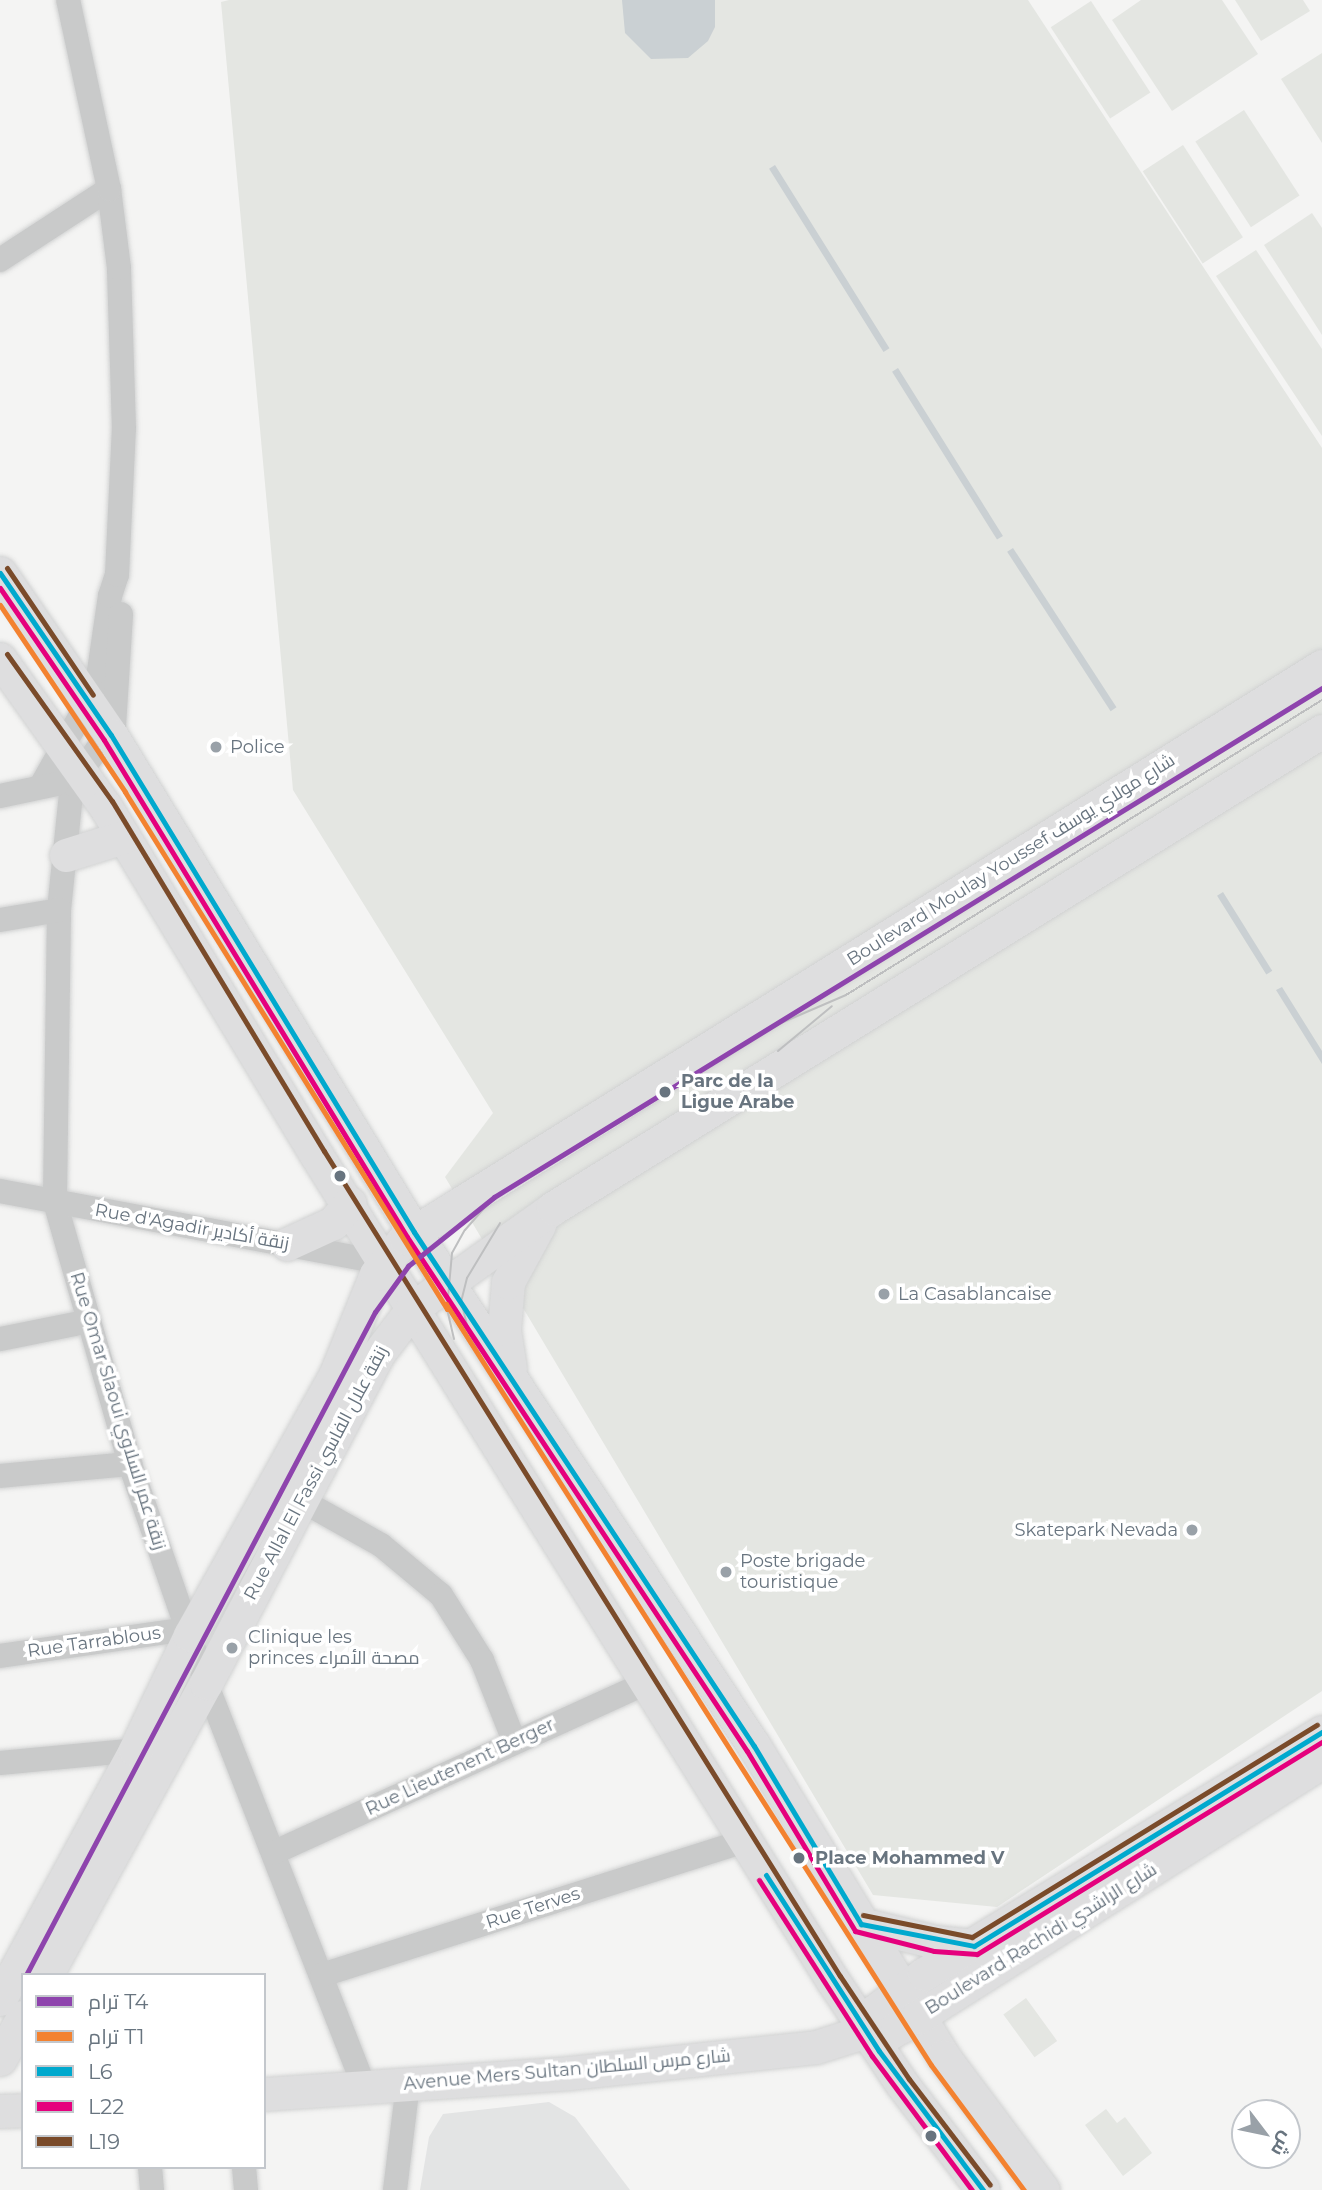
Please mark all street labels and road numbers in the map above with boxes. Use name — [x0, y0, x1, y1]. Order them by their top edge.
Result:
street label: Boulevard Moulay Youssef شارع مولاي يوسف — [843, 749, 1179, 971]
street label: Rue d'Agadir زنقة أكادير — [93, 1199, 291, 1255]
street label: Rue Omar Slaoui زنقة عمر السلاوي — [65, 1270, 171, 1552]
street label: Rue Allal El Fassi زنقة علال الفاسي — [240, 1342, 392, 1604]
street label: Rue Tarrablous — [26, 1622, 162, 1662]
street label: Rue Lieutenent Berger — [362, 1714, 558, 1820]
street label: Boulevard Rachidi شارع الراشدي — [921, 1859, 1161, 2019]
street label: Rue Terves — [483, 1883, 583, 1933]
street label: Avenue Mers Sultan شارع مرس السلطان — [403, 2045, 731, 2095]

